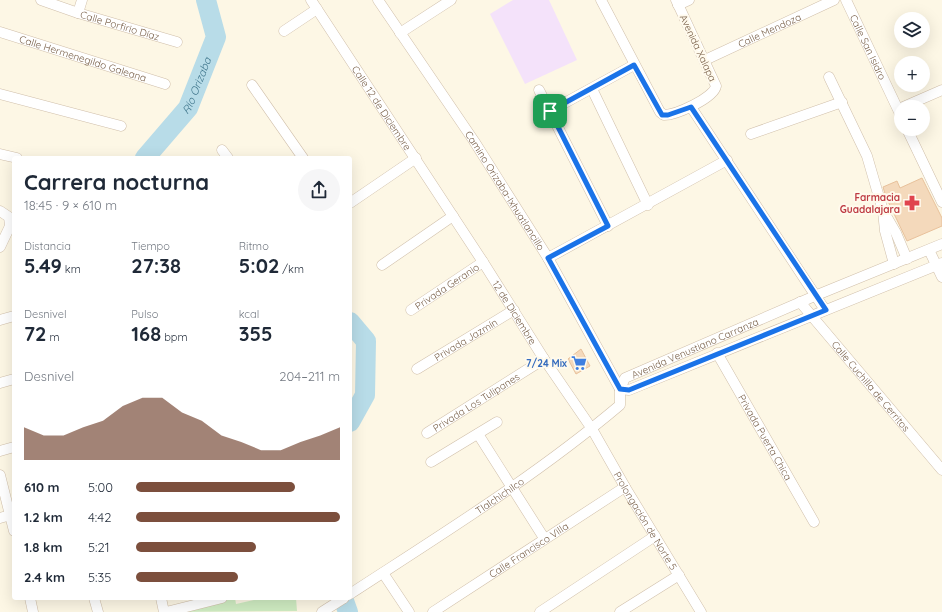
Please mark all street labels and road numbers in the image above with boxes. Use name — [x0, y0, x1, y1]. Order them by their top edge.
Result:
street label: Calle Porfirio Díaz — [79, 8, 161, 43]
street label: Calle Mendoza — [736, 10, 803, 50]
street label: Avenida Xalapa — [677, 12, 719, 84]
street label: Calle San Isidro — [847, 12, 889, 82]
street label: Calle Hermenegildo Galeana — [18, 32, 148, 84]
street label: Calle 12 de Diciembre — [349, 63, 415, 153]
street label: Camino Orizaba-Ixhuatlancillo — [462, 128, 548, 253]
street label: Privada Geranio — [412, 260, 481, 312]
street label: 12 de Diciembre — [490, 278, 540, 347]
street label: Privada Jazmín — [432, 315, 500, 364]
street label: Avenida Venustiano Carranza — [629, 315, 760, 381]
street label: Calle Cuchilla de Cerritos — [829, 338, 913, 434]
street label: Privada Los Tulipanes — [430, 370, 522, 434]
street label: Privada Puerta Chica — [735, 392, 795, 482]
street label: Prolongación de Norte 5 — [611, 469, 680, 572]
street label: Tlalchichilco — [473, 474, 526, 517]
street label: Calle Francisco Villa — [486, 519, 571, 580]

